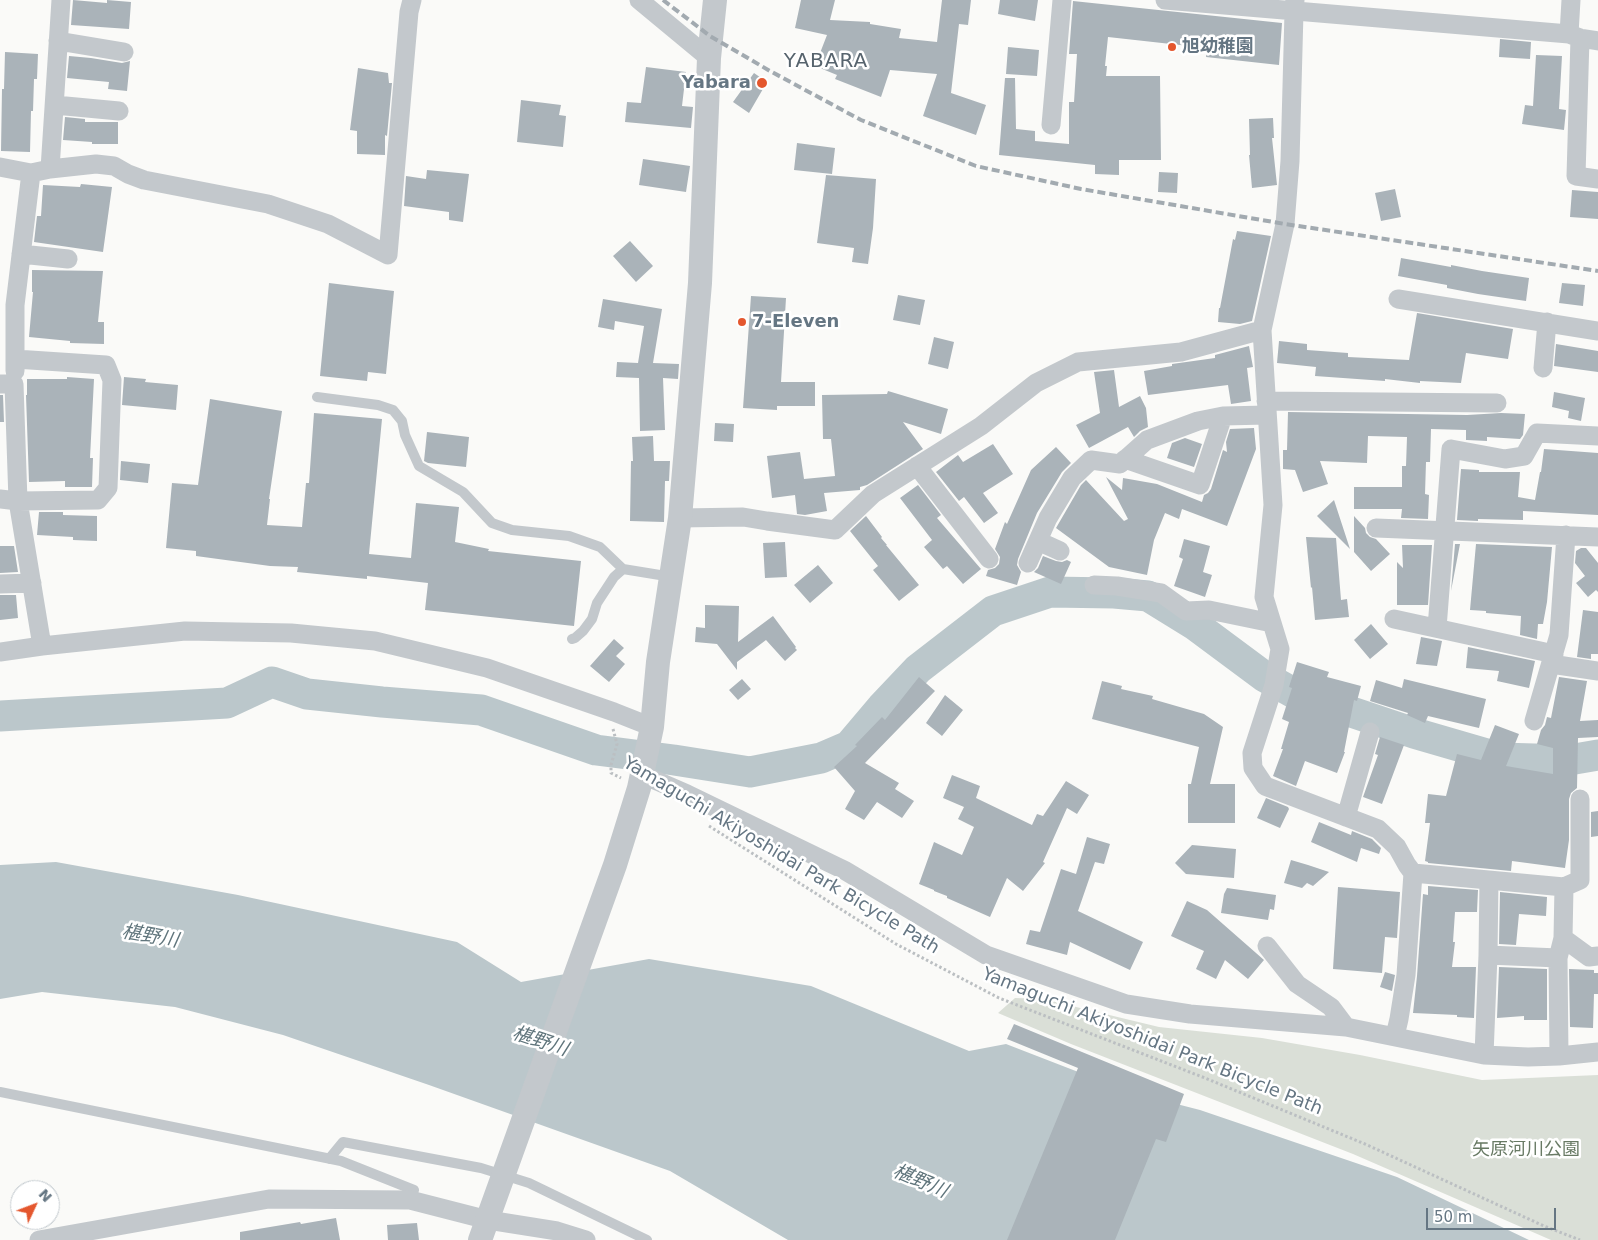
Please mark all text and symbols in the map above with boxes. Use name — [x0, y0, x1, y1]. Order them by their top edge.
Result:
place label: 旭幼稚園 — [1182, 36, 1254, 58]
marker: 旭幼稚園 — [1166, 41, 1178, 53]
district label: YABARA — [783, 50, 869, 74]
place label: Yabara — [681, 72, 751, 94]
marker: Yabara — [755, 76, 769, 90]
place label: 7-Eleven — [752, 311, 839, 333]
marker: 7-Eleven — [736, 316, 748, 328]
street label: Yamaguchi Akiyoshidai Park Bicycle Path — [619, 753, 943, 959]
water label: 椹野川 — [120, 921, 180, 953]
street label: Yamaguchi Akiyoshidai Park Bicycle Path — [979, 964, 1325, 1120]
water label: 椹野川 — [509, 1022, 571, 1062]
park label: 矢原河川公園 — [1472, 1139, 1580, 1161]
water label: 椹野川 — [889, 1160, 951, 1204]
north arrow — [10, 1180, 60, 1230]
text: N — [35, 1186, 55, 1205]
scale bar — [1428, 1198, 1558, 1230]
text: 50 m — [1434, 1208, 1472, 1226]

